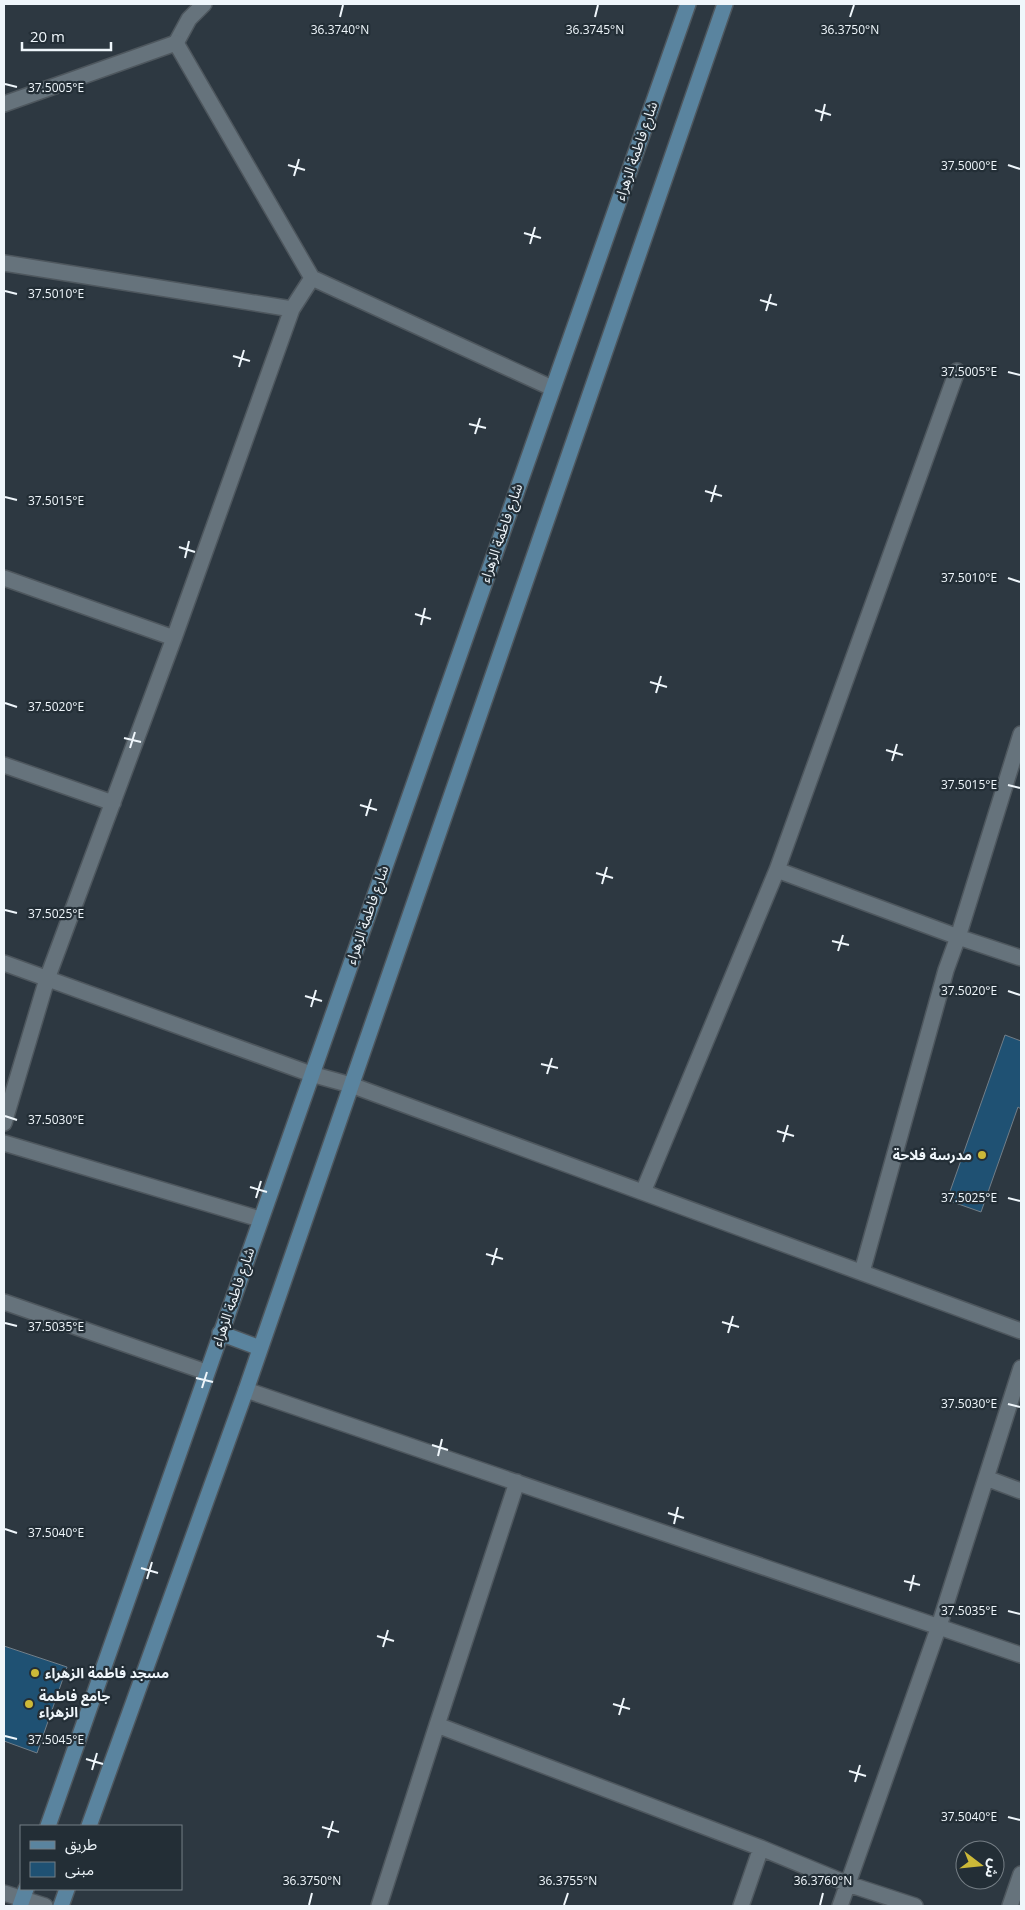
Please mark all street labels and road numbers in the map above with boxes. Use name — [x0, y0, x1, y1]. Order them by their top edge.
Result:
street label: شارع فاطمة الزهراء — [610, 99, 663, 204]
street label: شارع فاطمة الزهراء — [475, 481, 528, 586]
street label: شارع فاطمة الزهراء — [341, 863, 394, 968]
street label: شارع فاطمة الزهراء — [207, 1245, 260, 1350]

